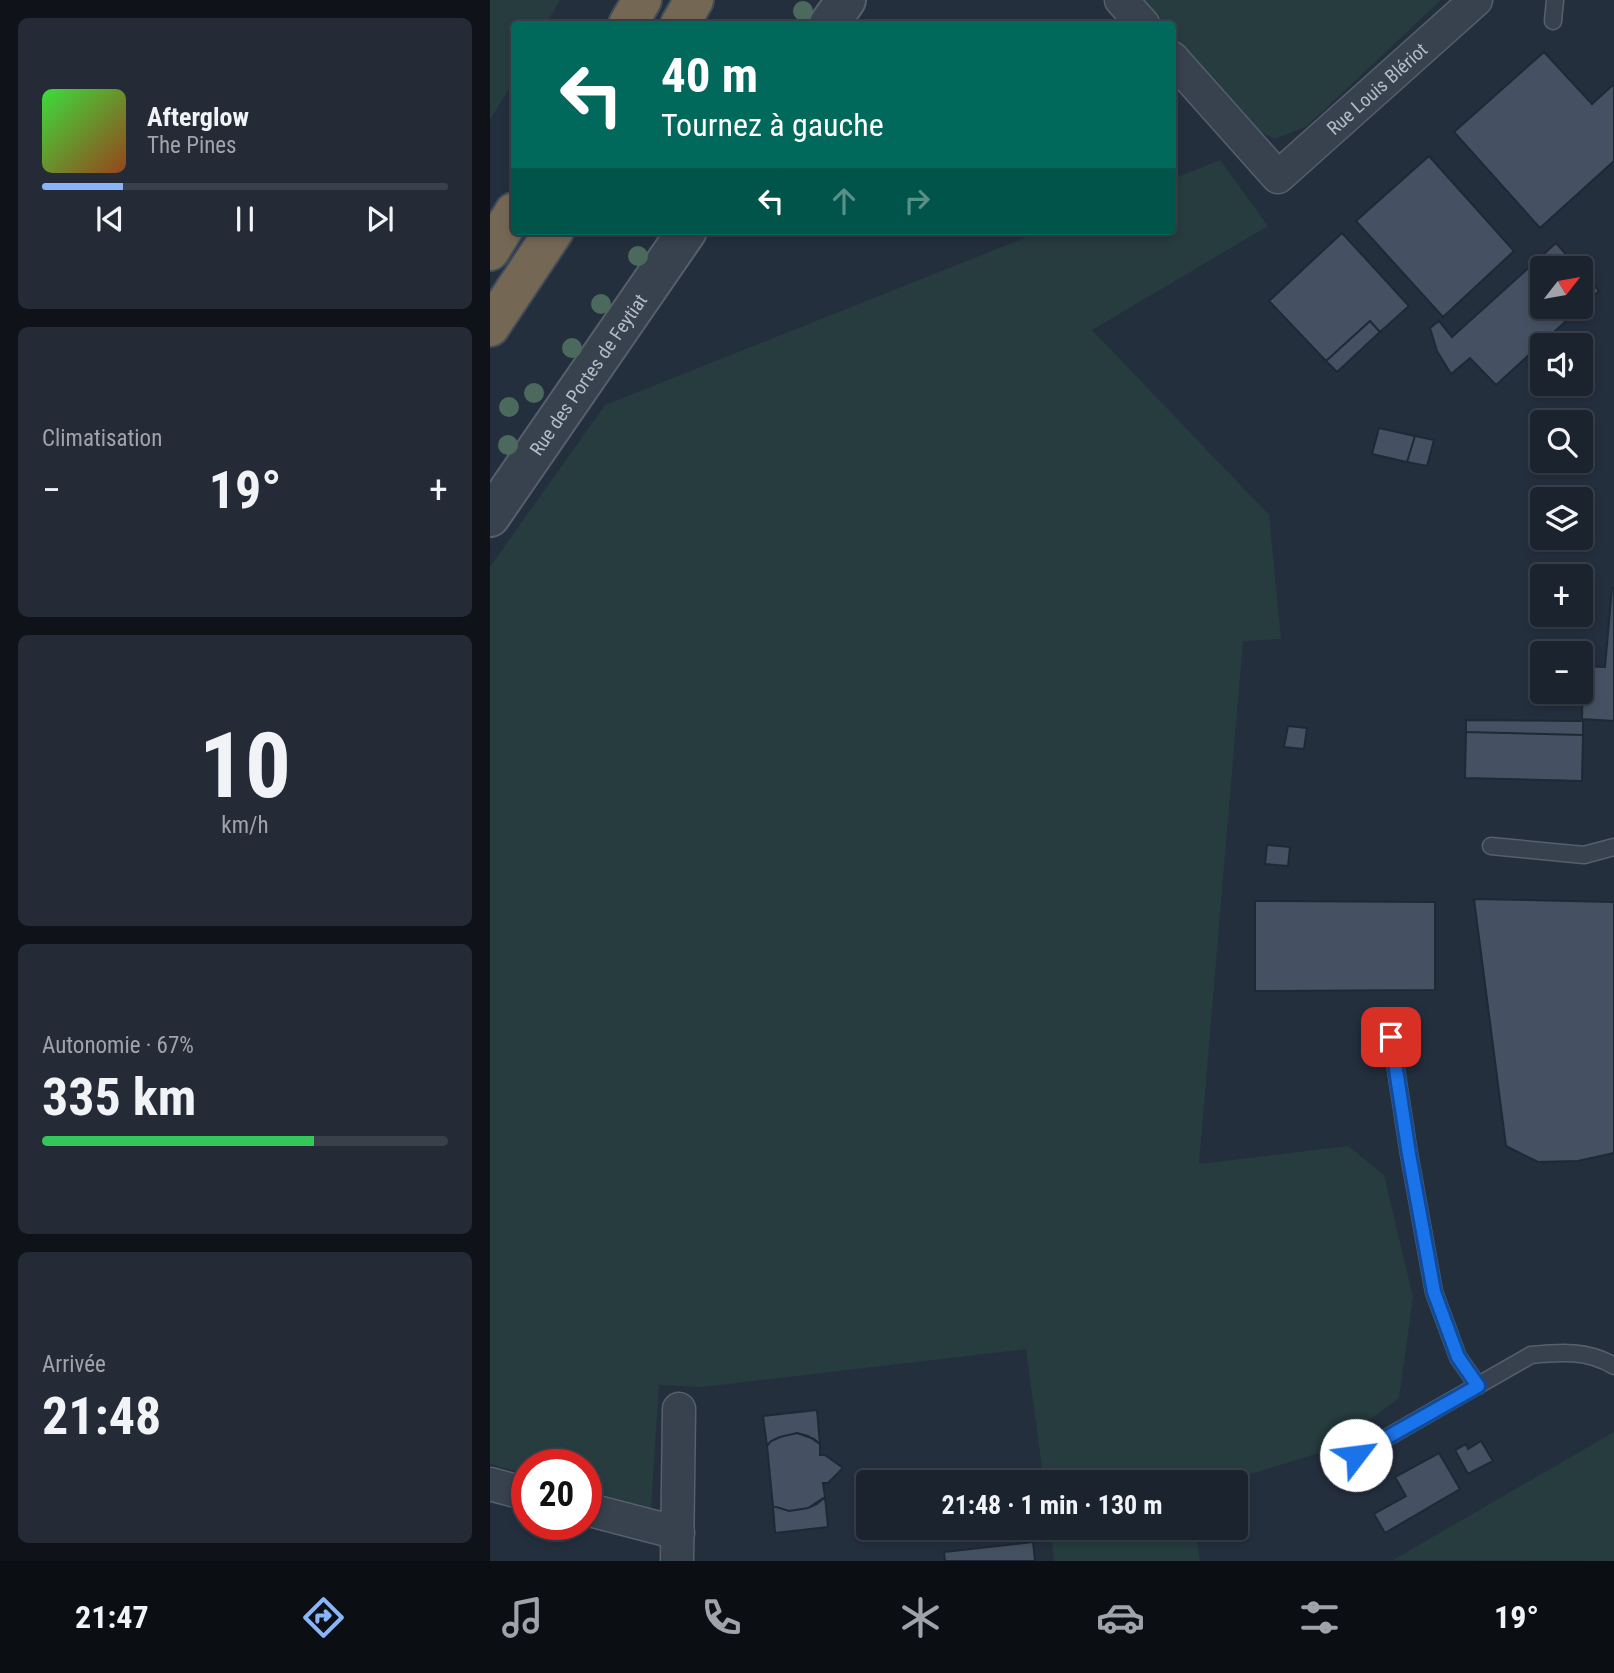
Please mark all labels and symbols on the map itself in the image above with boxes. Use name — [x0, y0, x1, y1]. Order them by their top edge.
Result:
street label: Rue Louis Blériot — [1322, 38, 1432, 140]
north arrow — [1530, 256, 1592, 318]
street label: Rue des Portes de Feytiat — [525, 290, 652, 460]
pin — [1361, 1007, 1421, 1067]
position arrow — [1319, 1418, 1393, 1492]
speed limit sign: 20 — [511, 1449, 602, 1540]

